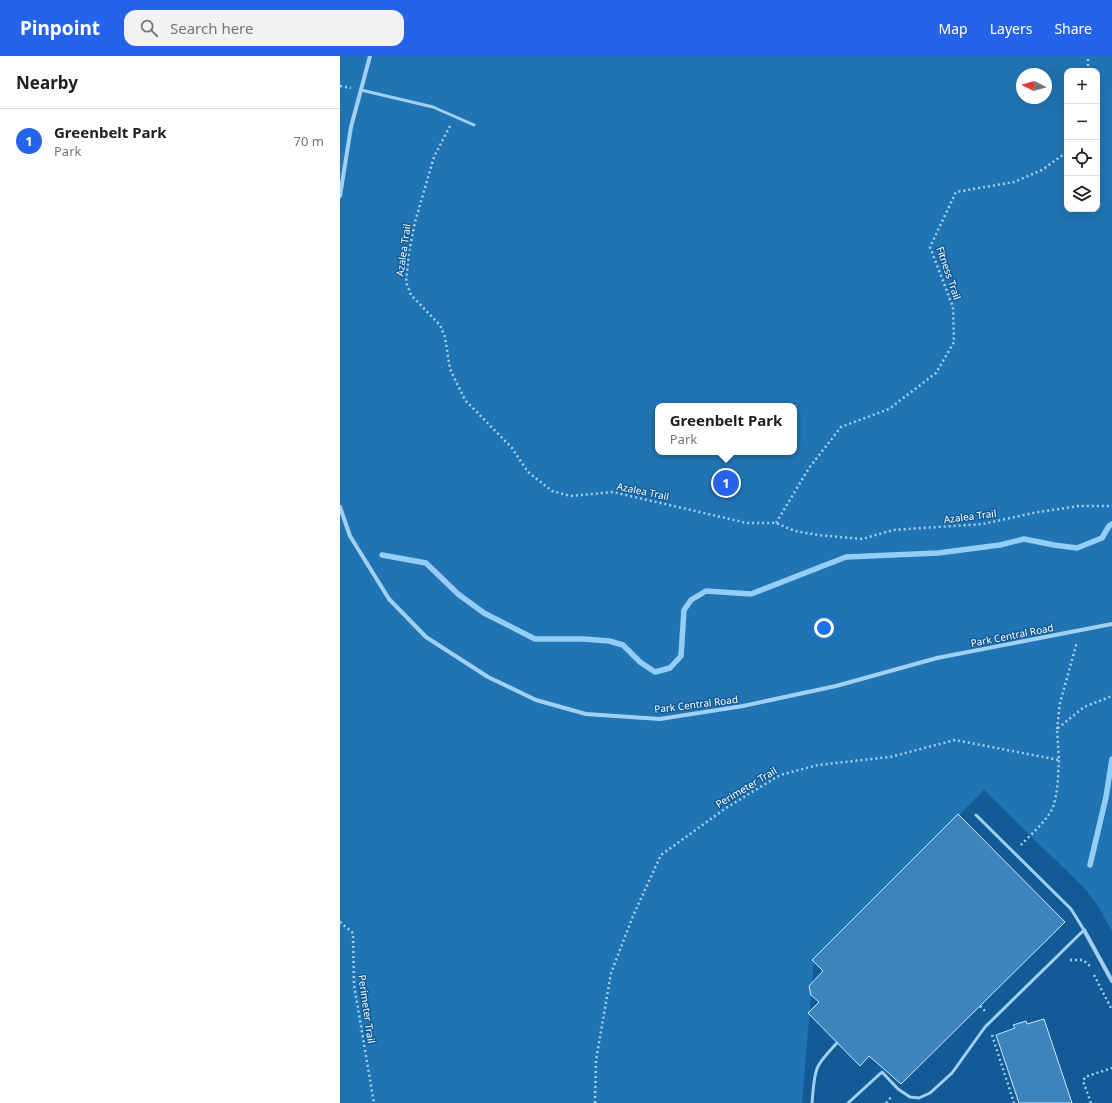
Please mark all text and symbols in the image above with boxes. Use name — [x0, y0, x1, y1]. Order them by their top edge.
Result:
search box — [124, 10, 404, 46]
text: Pinpoint — [20, 15, 100, 41]
icon: search — [138, 17, 160, 39]
text: Search here — [170, 18, 253, 38]
text: Map — [939, 19, 968, 38]
text: Layers — [990, 19, 1032, 38]
text: Share — [1054, 19, 1092, 38]
north arrow — [1016, 68, 1052, 104]
map controls — [1064, 68, 1100, 212]
button: + — [1064, 68, 1100, 104]
text: Nearby — [16, 71, 78, 94]
button: − — [1064, 104, 1100, 140]
text: Greenbelt Park — [54, 122, 167, 142]
text: 1 — [25, 132, 33, 150]
text: 70 m — [294, 132, 324, 150]
button: locate — [1064, 140, 1100, 176]
text: Park — [54, 142, 81, 160]
button: layers — [1064, 176, 1100, 212]
street label: Azalea Trail — [392, 223, 414, 277]
street label: Fitness Trail — [933, 245, 965, 301]
popup — [655, 403, 797, 455]
text: Greenbelt Park — [670, 410, 782, 430]
text: Park — [670, 430, 697, 448]
pin: 1 — [713, 468, 739, 498]
street label: Azalea Trail — [616, 479, 670, 503]
street label: Azalea Trail — [943, 506, 997, 526]
your location — [814, 618, 834, 638]
street label: Park Central Road — [969, 620, 1055, 650]
street label: Park Central Road — [653, 692, 739, 716]
street label: Perimeter Trail — [713, 763, 779, 811]
street label: Perimeter Trail — [355, 974, 379, 1044]

